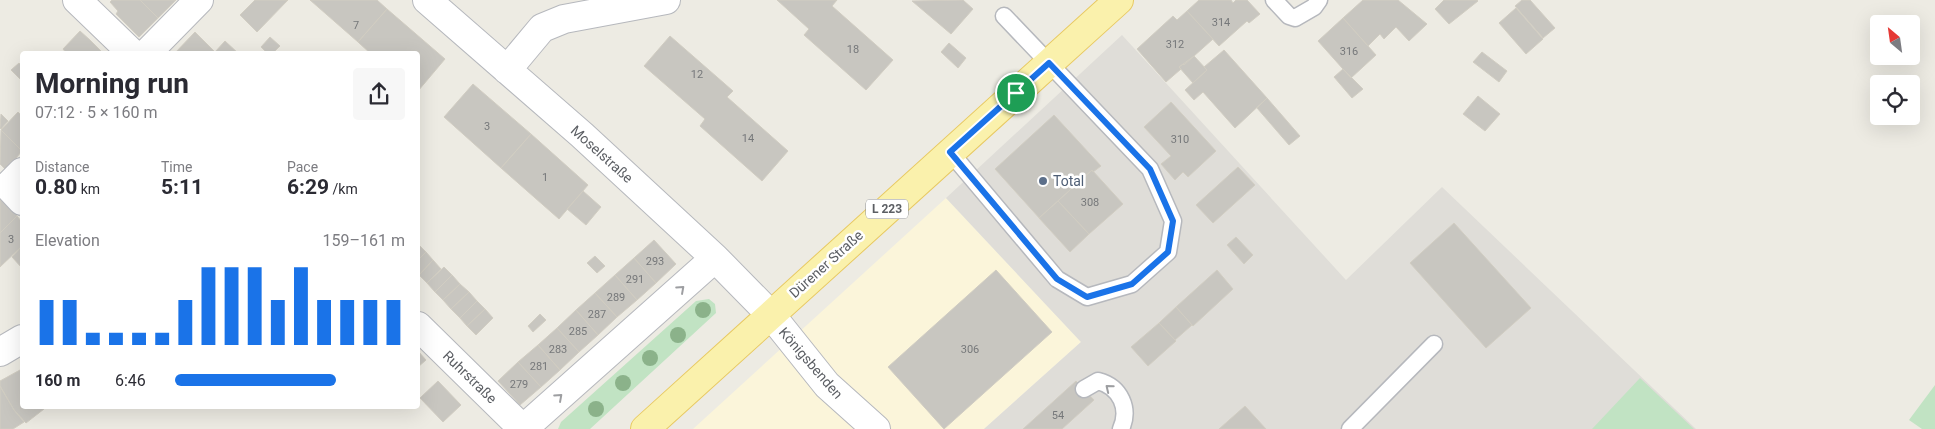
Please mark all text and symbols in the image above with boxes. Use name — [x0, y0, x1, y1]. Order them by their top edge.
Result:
north arrow — [1870, 15, 1920, 65]
map controls — [1870, 15, 1920, 125]
house number: 314 — [1212, 16, 1230, 29]
house number: 7 — [353, 19, 359, 32]
house number: 312 — [1166, 38, 1184, 51]
house number: 18 — [847, 43, 859, 56]
house number: 316 — [1340, 45, 1358, 58]
text: Morning run — [35, 67, 189, 100]
button: share — [353, 68, 405, 120]
house number: 12 — [691, 68, 703, 81]
pin — [995, 72, 1037, 114]
button: locate — [1870, 75, 1920, 125]
icon: arrive — [1002, 79, 1030, 107]
text: 07:12 · 5 × 160 m — [35, 103, 157, 122]
house number: 3 — [484, 120, 490, 133]
street label: Moselstraße — [568, 122, 636, 186]
house number: 14 — [742, 132, 754, 145]
house number: 310 — [1171, 133, 1189, 146]
text: Distance — [35, 159, 90, 175]
text: Time — [161, 159, 192, 175]
text: Pace — [287, 159, 318, 175]
house number: 1 — [542, 171, 548, 184]
place label: Total — [1053, 173, 1084, 189]
text: 0.80 — [35, 175, 77, 199]
text: 5:11 — [161, 175, 203, 199]
text: 6:29 — [287, 175, 329, 199]
marker: Total — [1037, 175, 1049, 187]
text: km — [77, 181, 100, 197]
text: /km — [329, 181, 358, 197]
house number: 308 — [1081, 196, 1099, 209]
road number: L 223 — [866, 200, 908, 218]
street label: Dürener Straße — [786, 227, 866, 301]
text: Elevation — [35, 231, 100, 250]
text: 159–161 m — [323, 231, 405, 250]
house number: 3 — [8, 233, 14, 246]
house number: 293 — [646, 255, 664, 268]
house number: 291 — [626, 273, 644, 286]
one-way arrow — [675, 286, 684, 295]
house number: 289 — [607, 291, 625, 304]
house number: 287 — [588, 308, 606, 321]
street label: Königsbenden — [776, 324, 846, 402]
house number: 285 — [569, 325, 587, 338]
house number: 283 — [549, 343, 567, 356]
house number: 306 — [961, 343, 979, 356]
street label: Ruhrstraße — [440, 347, 500, 407]
house number: 281 — [530, 360, 548, 373]
text: 160 m — [35, 371, 80, 390]
text: 6:46 — [115, 371, 146, 390]
house number: 279 — [510, 378, 528, 391]
one-way arrow — [1106, 384, 1115, 393]
one-way arrow — [554, 393, 563, 402]
house number: 54 — [1052, 409, 1064, 422]

